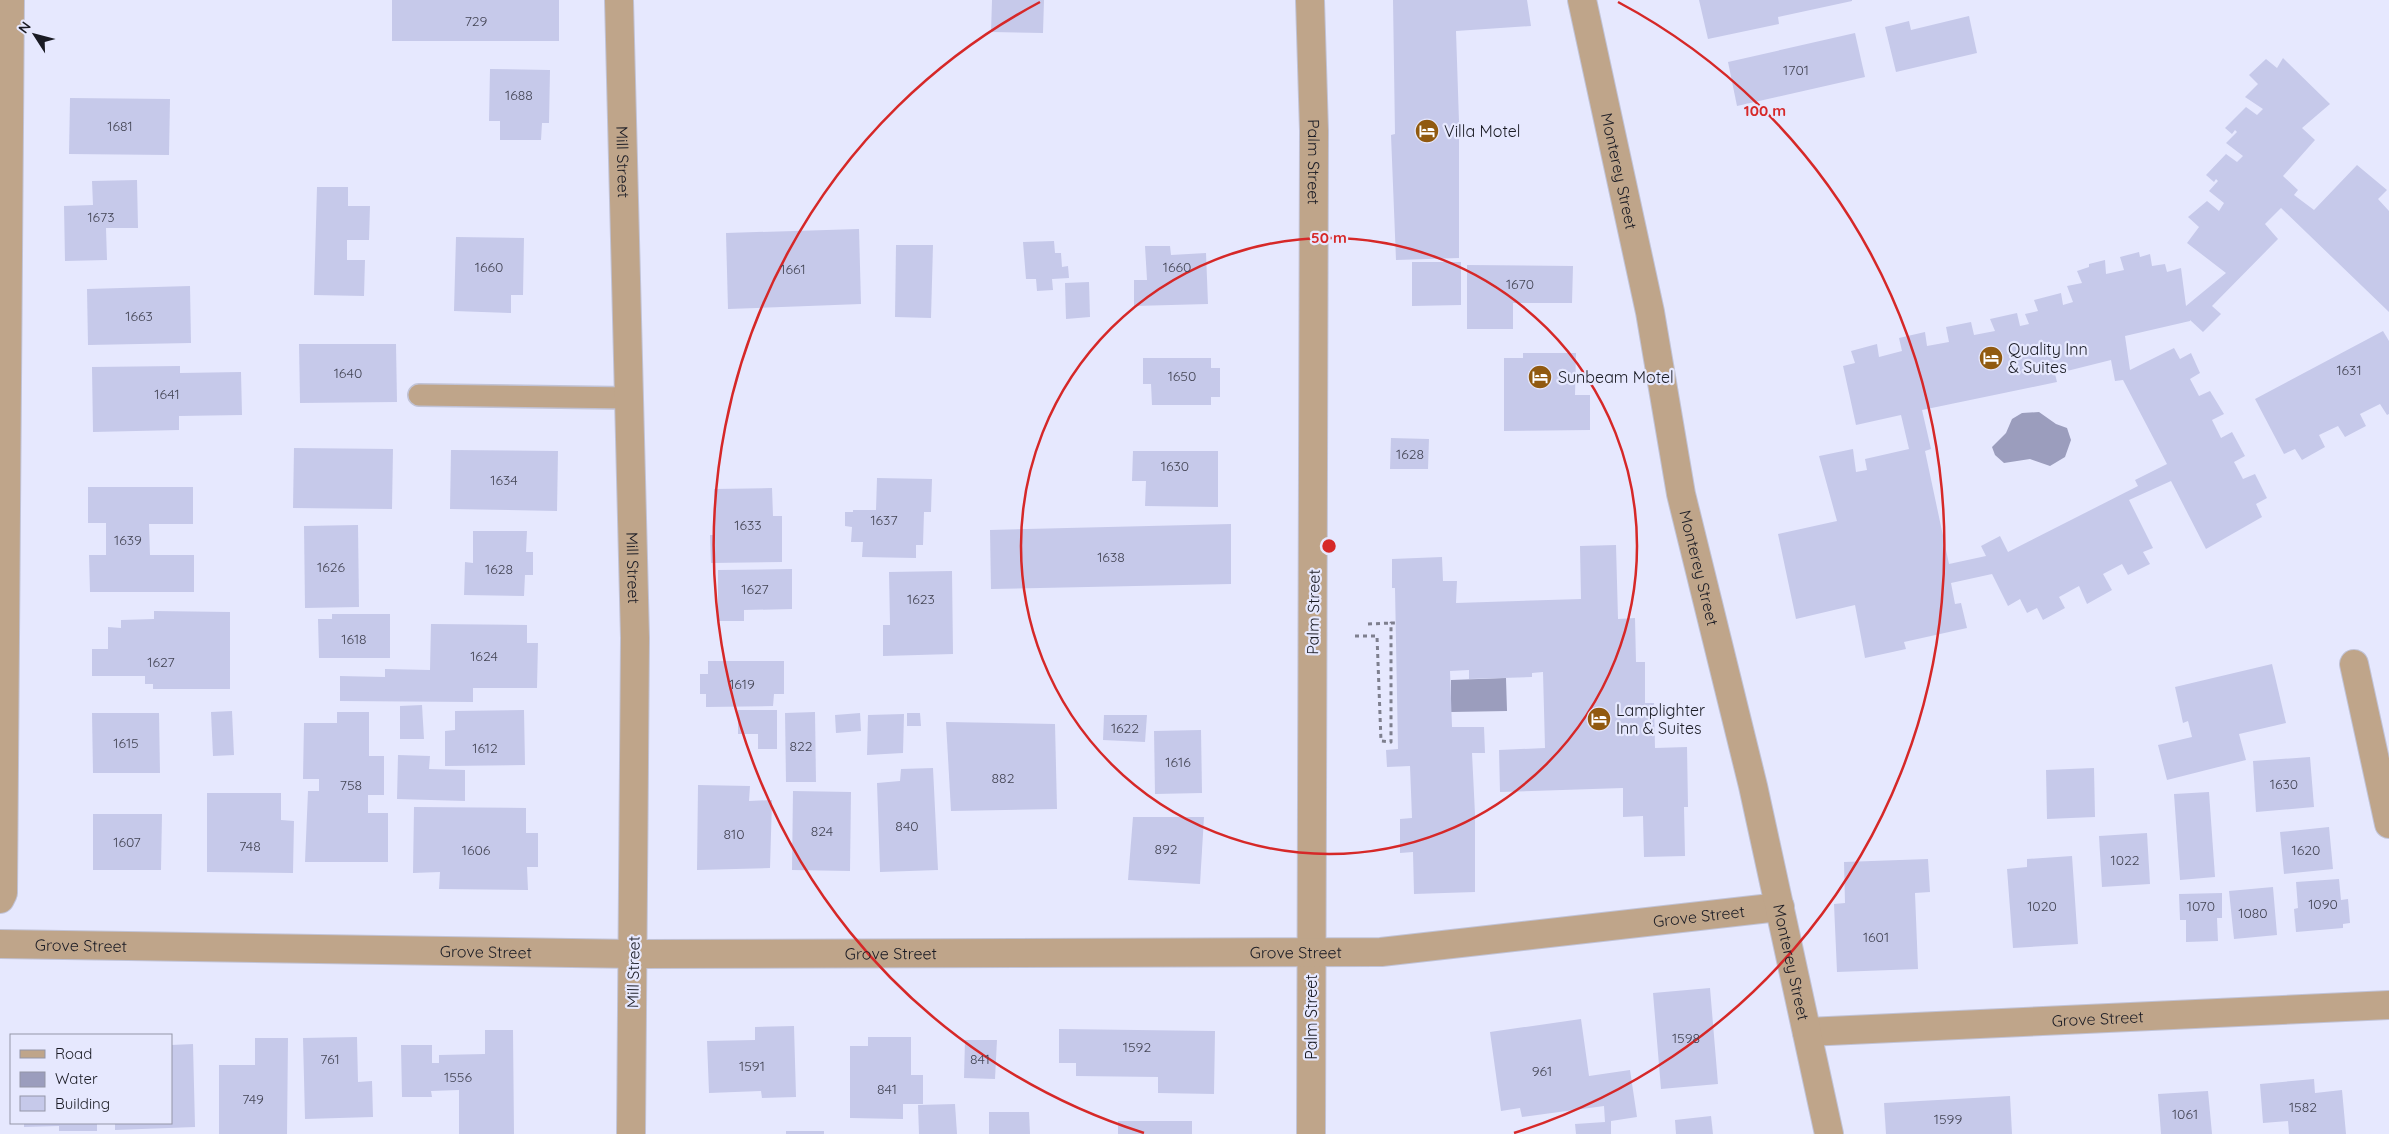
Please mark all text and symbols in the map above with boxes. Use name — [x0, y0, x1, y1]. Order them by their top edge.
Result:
north arrow — [10, 10, 60, 60]
house number: 729 — [465, 12, 488, 30]
text: N — [14, 18, 35, 37]
house number: 1701 — [1783, 61, 1809, 79]
house number: 1688 — [505, 86, 533, 104]
text: 100 m — [1744, 101, 1786, 120]
street label: Monterey Street — [1597, 111, 1642, 231]
house number: 1681 — [107, 117, 133, 135]
hotel icon: Villa Motel — [1414, 118, 1440, 144]
street label: Palm Street — [1304, 119, 1324, 205]
place label: Villa Motel — [1444, 121, 1520, 141]
street label: Mill Street — [612, 126, 634, 198]
house number: 1673 — [87, 208, 115, 226]
text: 50 m — [1311, 228, 1347, 247]
house number: 1660 — [475, 258, 503, 276]
house number: 1660 — [1163, 258, 1191, 276]
house number: 1661 — [780, 260, 806, 278]
house number: 1670 — [1506, 275, 1534, 293]
house number: 1663 — [125, 307, 153, 325]
place label: Quality Inn & Suites — [2008, 339, 2088, 377]
hotel icon: Quality Inn & Suites — [1978, 345, 2004, 371]
house number: 1631 — [2336, 361, 2362, 379]
house number: 1640 — [334, 364, 362, 382]
hotel icon: Sunbeam Motel — [1527, 364, 1553, 390]
house number: 1650 — [1168, 367, 1196, 385]
place label: Sunbeam Motel — [1558, 367, 1674, 387]
house number: 1641 — [154, 385, 180, 403]
house number: 1628 — [1396, 445, 1424, 463]
house number: 1630 — [1161, 457, 1189, 475]
house number: 1634 — [490, 471, 518, 489]
street label: Monterey Street — [1675, 508, 1723, 628]
house number: 1637 — [870, 511, 898, 529]
house number: 1633 — [734, 516, 762, 534]
house number: 1639 — [114, 531, 142, 549]
street label: Mill Street — [622, 531, 644, 604]
centre of rings — [1320, 537, 1338, 555]
house number: 1638 — [1097, 548, 1125, 566]
house number: 1626 — [317, 558, 345, 576]
house number: 1628 — [485, 560, 513, 578]
street label: Palm Street — [1302, 569, 1324, 655]
house number: 1627 — [741, 580, 769, 598]
house number: 1623 — [907, 590, 935, 608]
house number: 1618 — [341, 630, 367, 648]
house number: 1624 — [470, 647, 498, 665]
house number: 1627 — [147, 653, 175, 671]
house number: 1619 — [729, 675, 755, 693]
place label: Lamplighter Inn & Suites — [1616, 700, 1705, 738]
hotel icon: Lamplighter Inn & Suites — [1586, 706, 1612, 732]
house number: 1622 — [1111, 719, 1139, 737]
house number: 1615 — [113, 734, 139, 752]
house number: 822 — [789, 737, 813, 755]
house number: 1612 — [472, 739, 498, 757]
house number: 1616 — [1165, 753, 1191, 771]
house number: 882 — [992, 769, 1015, 787]
house number: 1630 — [2270, 775, 2298, 793]
house number: 758 — [340, 776, 362, 794]
house number: 840 — [895, 817, 919, 835]
house number: 824 — [811, 822, 833, 840]
house number: 810 — [723, 825, 745, 843]
house number: 1607 — [113, 833, 141, 851]
house number: 748 — [239, 837, 261, 855]
house number: 892 — [1154, 840, 1178, 858]
house number: 1606 — [462, 841, 491, 859]
house number: 1620 — [2292, 841, 2320, 859]
house number: 1022 — [2110, 851, 2140, 869]
house number: 1090 — [2308, 895, 2338, 913]
house number: 1020 — [2027, 897, 2057, 915]
house number: 1070 — [2187, 897, 2215, 915]
street label: Grove Street — [1652, 901, 1746, 931]
street label: Monterey Street — [1769, 902, 1814, 1022]
house number: 1080 — [2238, 904, 2268, 922]
house number: 1601 — [1863, 928, 1889, 946]
street label: Grove Street — [35, 935, 127, 956]
street label: Mill Street — [622, 936, 644, 1008]
street label: Grove Street — [440, 941, 532, 962]
street label: Grove Street — [1250, 942, 1342, 962]
street label: Grove Street — [845, 943, 937, 963]
street label: Palm Street — [1301, 974, 1321, 1060]
street label: Grove Street — [2051, 1006, 2144, 1031]
house number: 1598 — [1672, 1029, 1700, 1047]
legend — [10, 1034, 172, 1124]
house number: 1592 — [1123, 1038, 1151, 1056]
text: Road — [55, 1044, 92, 1063]
house number: 761 — [320, 1050, 340, 1068]
house number: 841 — [970, 1050, 990, 1068]
house number: 1591 — [739, 1057, 765, 1075]
house number: 961 — [1532, 1062, 1552, 1080]
house number: 1556 — [444, 1068, 472, 1086]
text: Water — [55, 1069, 98, 1088]
house number: 841 — [877, 1080, 897, 1098]
house number: 749 — [242, 1090, 264, 1108]
text: Building — [55, 1094, 110, 1113]
house number: 1582 — [2289, 1098, 2317, 1116]
house number: 1061 — [2172, 1105, 2198, 1123]
house number: 1599 — [1934, 1110, 1962, 1128]

